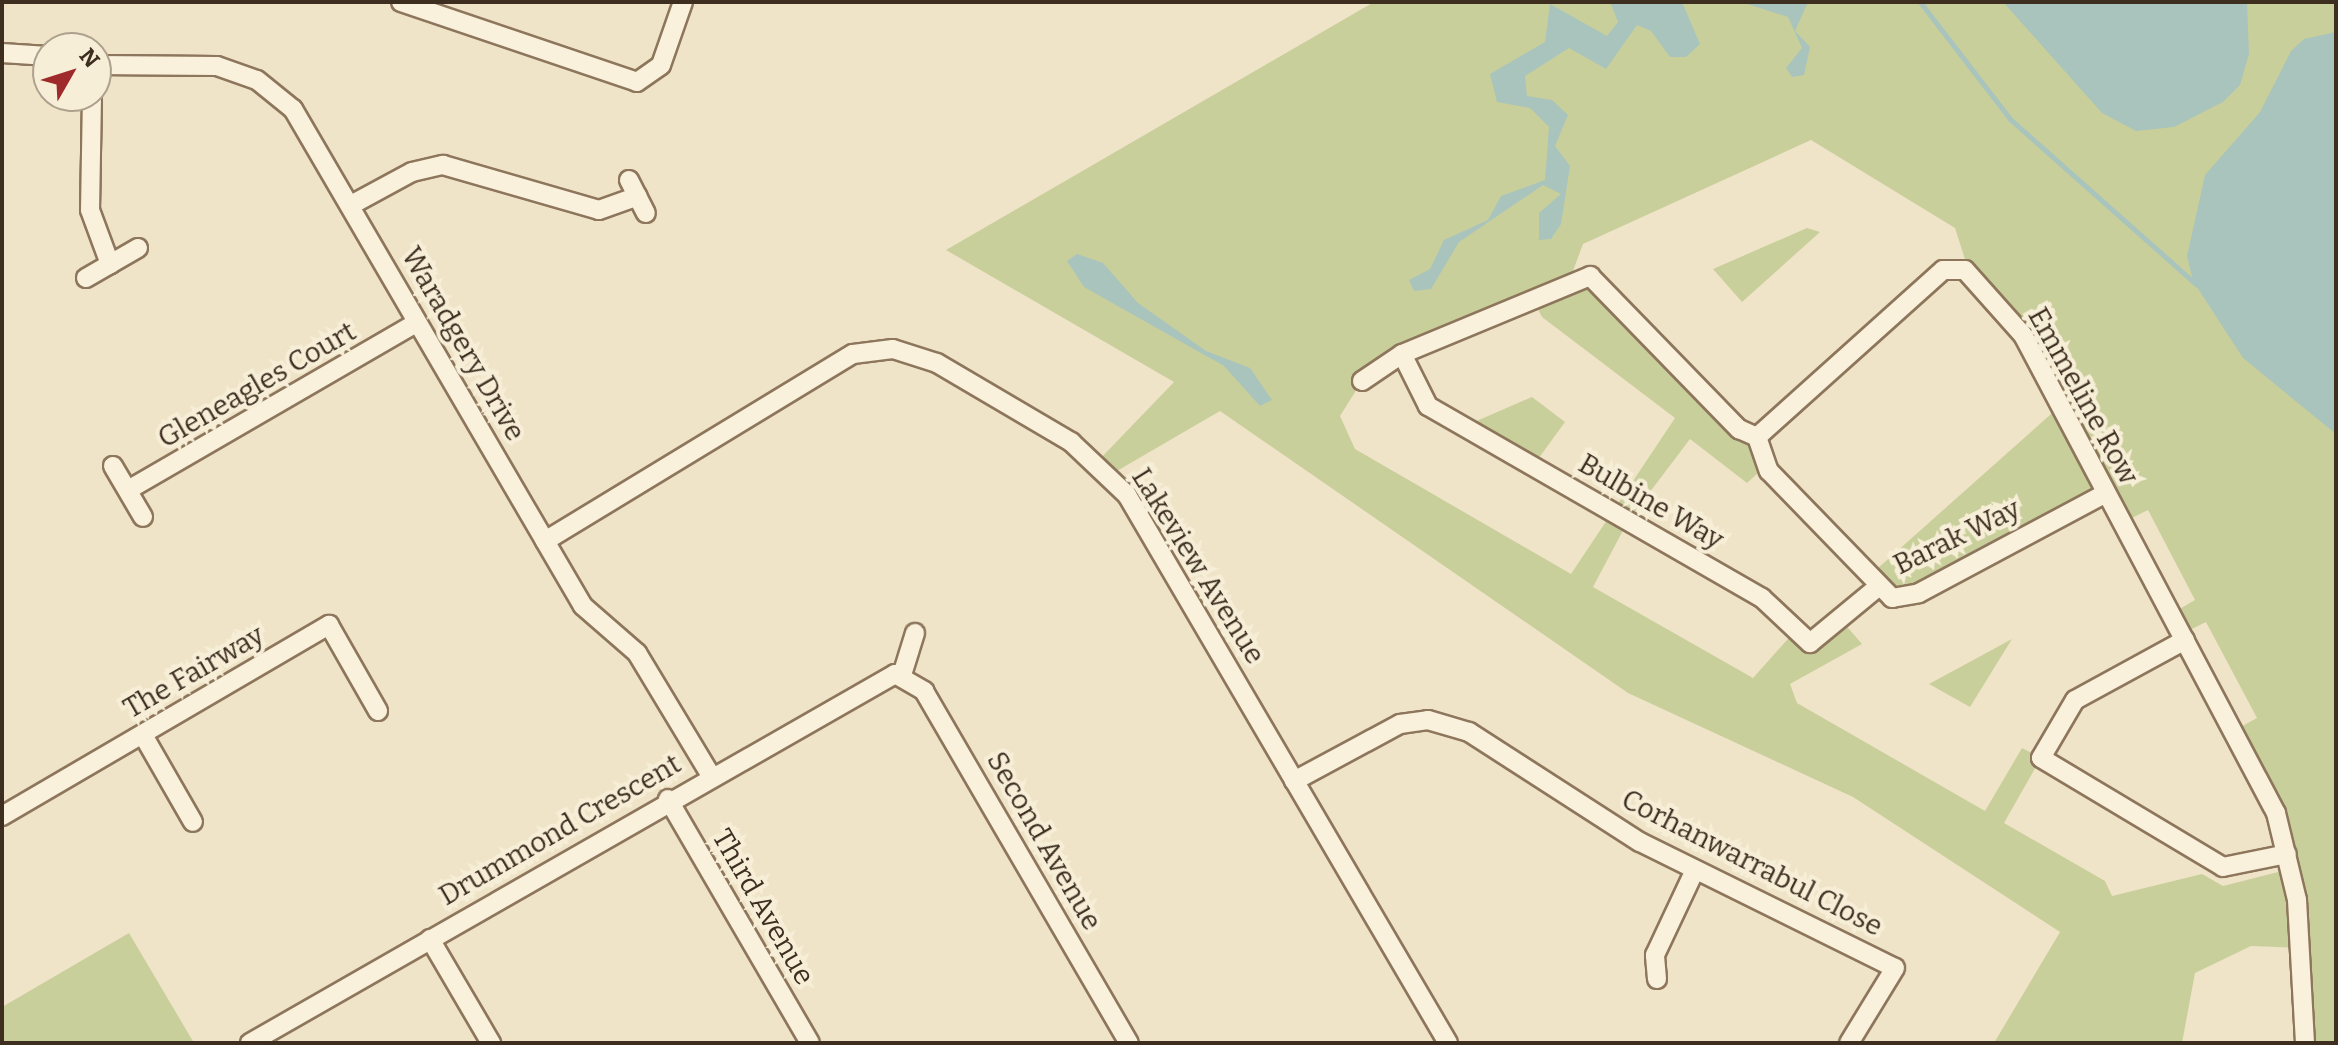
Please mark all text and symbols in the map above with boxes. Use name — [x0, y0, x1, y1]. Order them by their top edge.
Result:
north arrow — [32, 32, 112, 112]
text: N — [74, 43, 105, 73]
street label: Waradgery Drive — [394, 241, 532, 447]
street label: Emmeline Row — [2021, 302, 2145, 490]
street label: Gleneagles Court — [152, 315, 362, 455]
street label: Bulbine Way — [1573, 447, 1729, 557]
street label: Lakeview Avenue — [1124, 462, 1272, 670]
street label: Barak Way — [1888, 492, 2026, 582]
street label: The Fairway — [118, 618, 270, 726]
street label: Second Avenue — [979, 746, 1109, 936]
street label: Drummond Crescent — [433, 747, 687, 913]
street label: Corhanwarrabul Close — [1616, 783, 1888, 943]
street label: Third Avenue — [705, 823, 821, 991]

